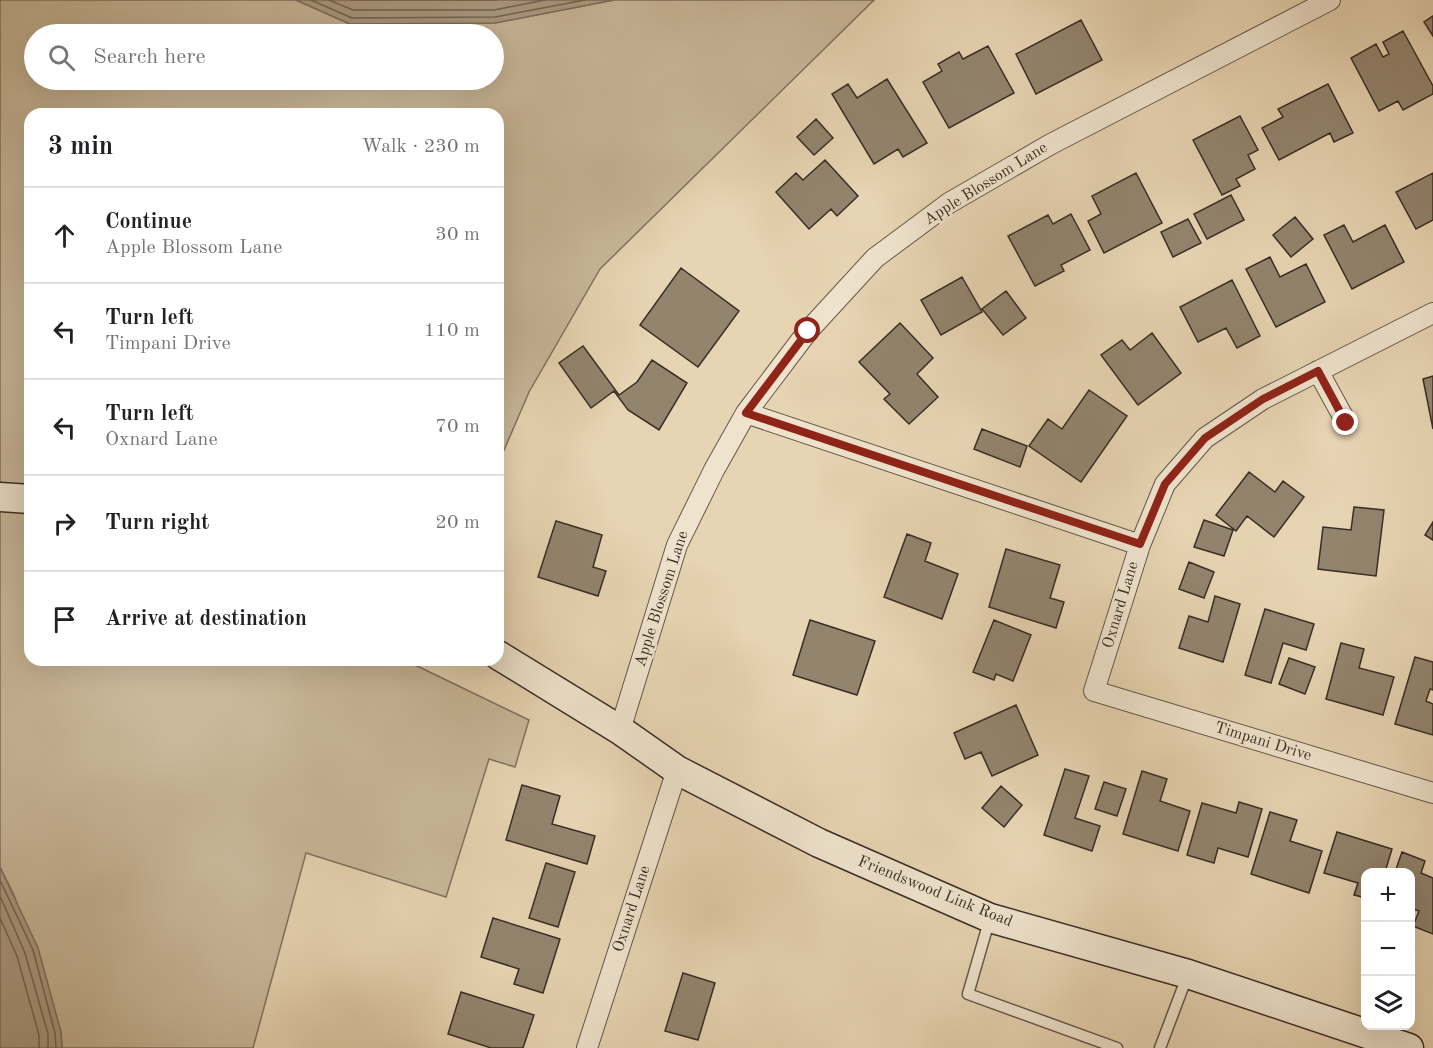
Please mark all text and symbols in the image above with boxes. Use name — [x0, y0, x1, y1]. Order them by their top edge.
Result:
search box — [24, 24, 504, 90]
icon: search — [45, 41, 78, 74]
text: Search here — [93, 46, 206, 68]
text: 3 min — [48, 134, 113, 160]
text: Walk · 230 m — [361, 137, 480, 157]
street label: Apple Blossom Lane — [922, 140, 1050, 228]
text: Continue — [105, 211, 192, 233]
icon: ahead — [48, 219, 81, 252]
text: 30 m — [435, 225, 480, 245]
text: Apple Blossom Lane — [105, 238, 282, 258]
text: Turn left — [105, 307, 194, 329]
icon: left — [48, 315, 81, 348]
route start — [794, 317, 820, 343]
text: 110 m — [424, 321, 480, 341]
text: Timpani Drive — [105, 334, 231, 354]
text: Turn left — [105, 403, 194, 425]
route end — [1332, 409, 1358, 435]
icon: left — [48, 411, 81, 444]
text: 70 m — [435, 417, 480, 437]
text: Oxnard Lane — [105, 430, 218, 450]
icon: right — [48, 507, 81, 540]
text: Turn right — [105, 512, 209, 534]
text: 20 m — [435, 513, 480, 533]
street label: Apple Blossom Lane — [632, 529, 692, 669]
street label: Oxnard Lane — [1100, 560, 1142, 650]
icon: arrive — [48, 603, 81, 636]
text: Arrive at destination — [105, 608, 307, 630]
street label: Timpani Drive — [1213, 720, 1313, 764]
street label: Friendswood Link Road — [855, 854, 1015, 930]
street label: Oxnard Lane — [610, 864, 654, 954]
map controls — [1361, 868, 1415, 1030]
button: + — [1361, 868, 1415, 922]
button: − — [1361, 922, 1415, 976]
button: layers — [1361, 976, 1415, 1030]

